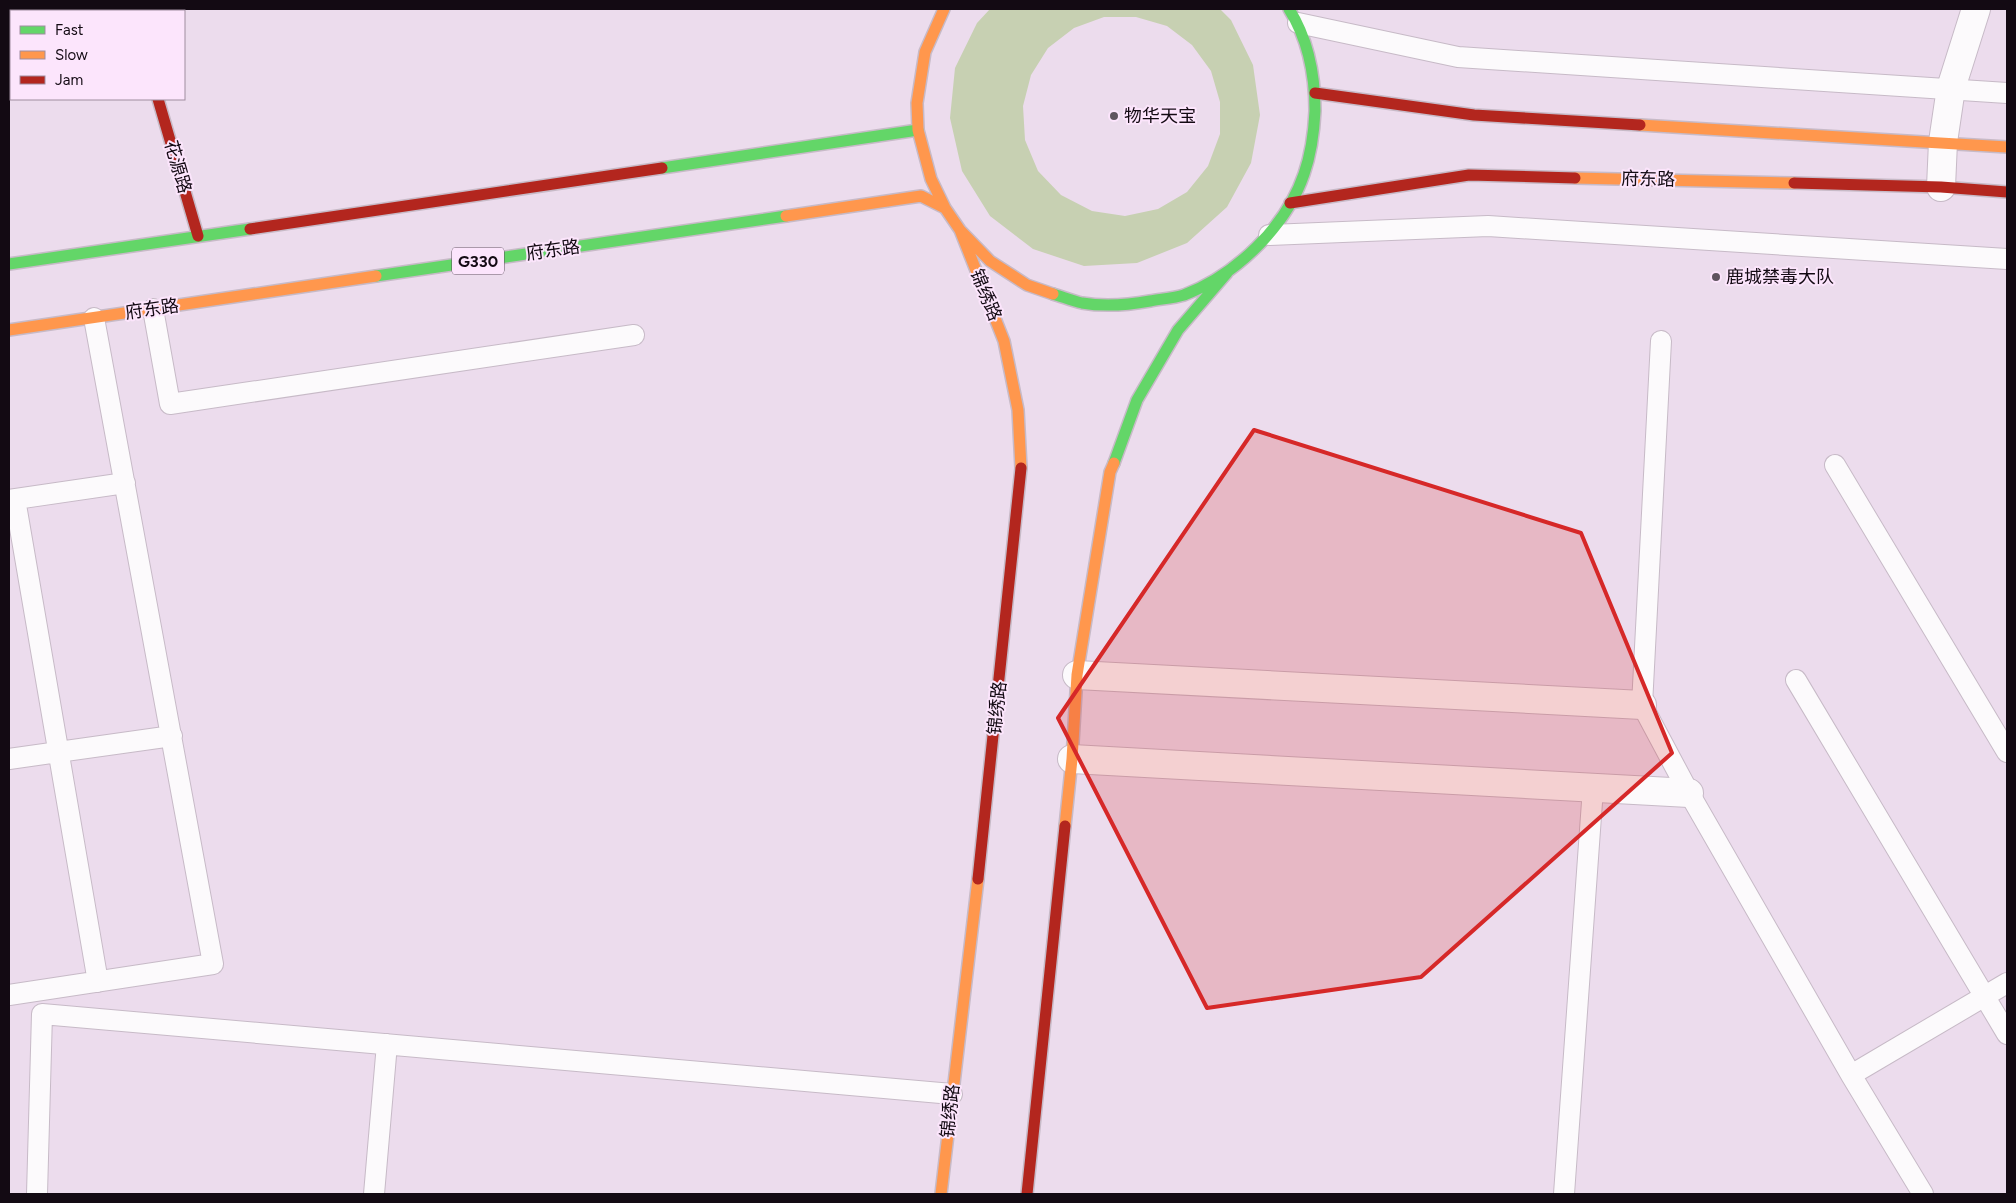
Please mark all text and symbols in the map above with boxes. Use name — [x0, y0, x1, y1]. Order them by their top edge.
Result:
legend — [10, 10, 185, 100]
text: Fast — [55, 21, 84, 39]
text: Slow — [55, 46, 88, 64]
text: Jam — [55, 71, 83, 89]
place label: 物华天宝 — [1124, 105, 1196, 127]
marker: 物华天宝 — [1108, 110, 1120, 122]
street label: 花源路 — [160, 138, 196, 196]
street label: 府东路 — [1621, 168, 1675, 190]
street label: 府东路 — [525, 235, 581, 265]
road number: G330 — [452, 248, 504, 274]
street label: 锦绣路 — [966, 266, 1006, 324]
place label: 鹿城禁毒大队 — [1726, 266, 1834, 288]
marker: 鹿城禁毒大队 — [1710, 271, 1722, 283]
street label: 府东路 — [124, 294, 180, 324]
street label: 锦绣路 — [983, 680, 1011, 736]
street label: 锦绣路 — [936, 1083, 964, 1139]

